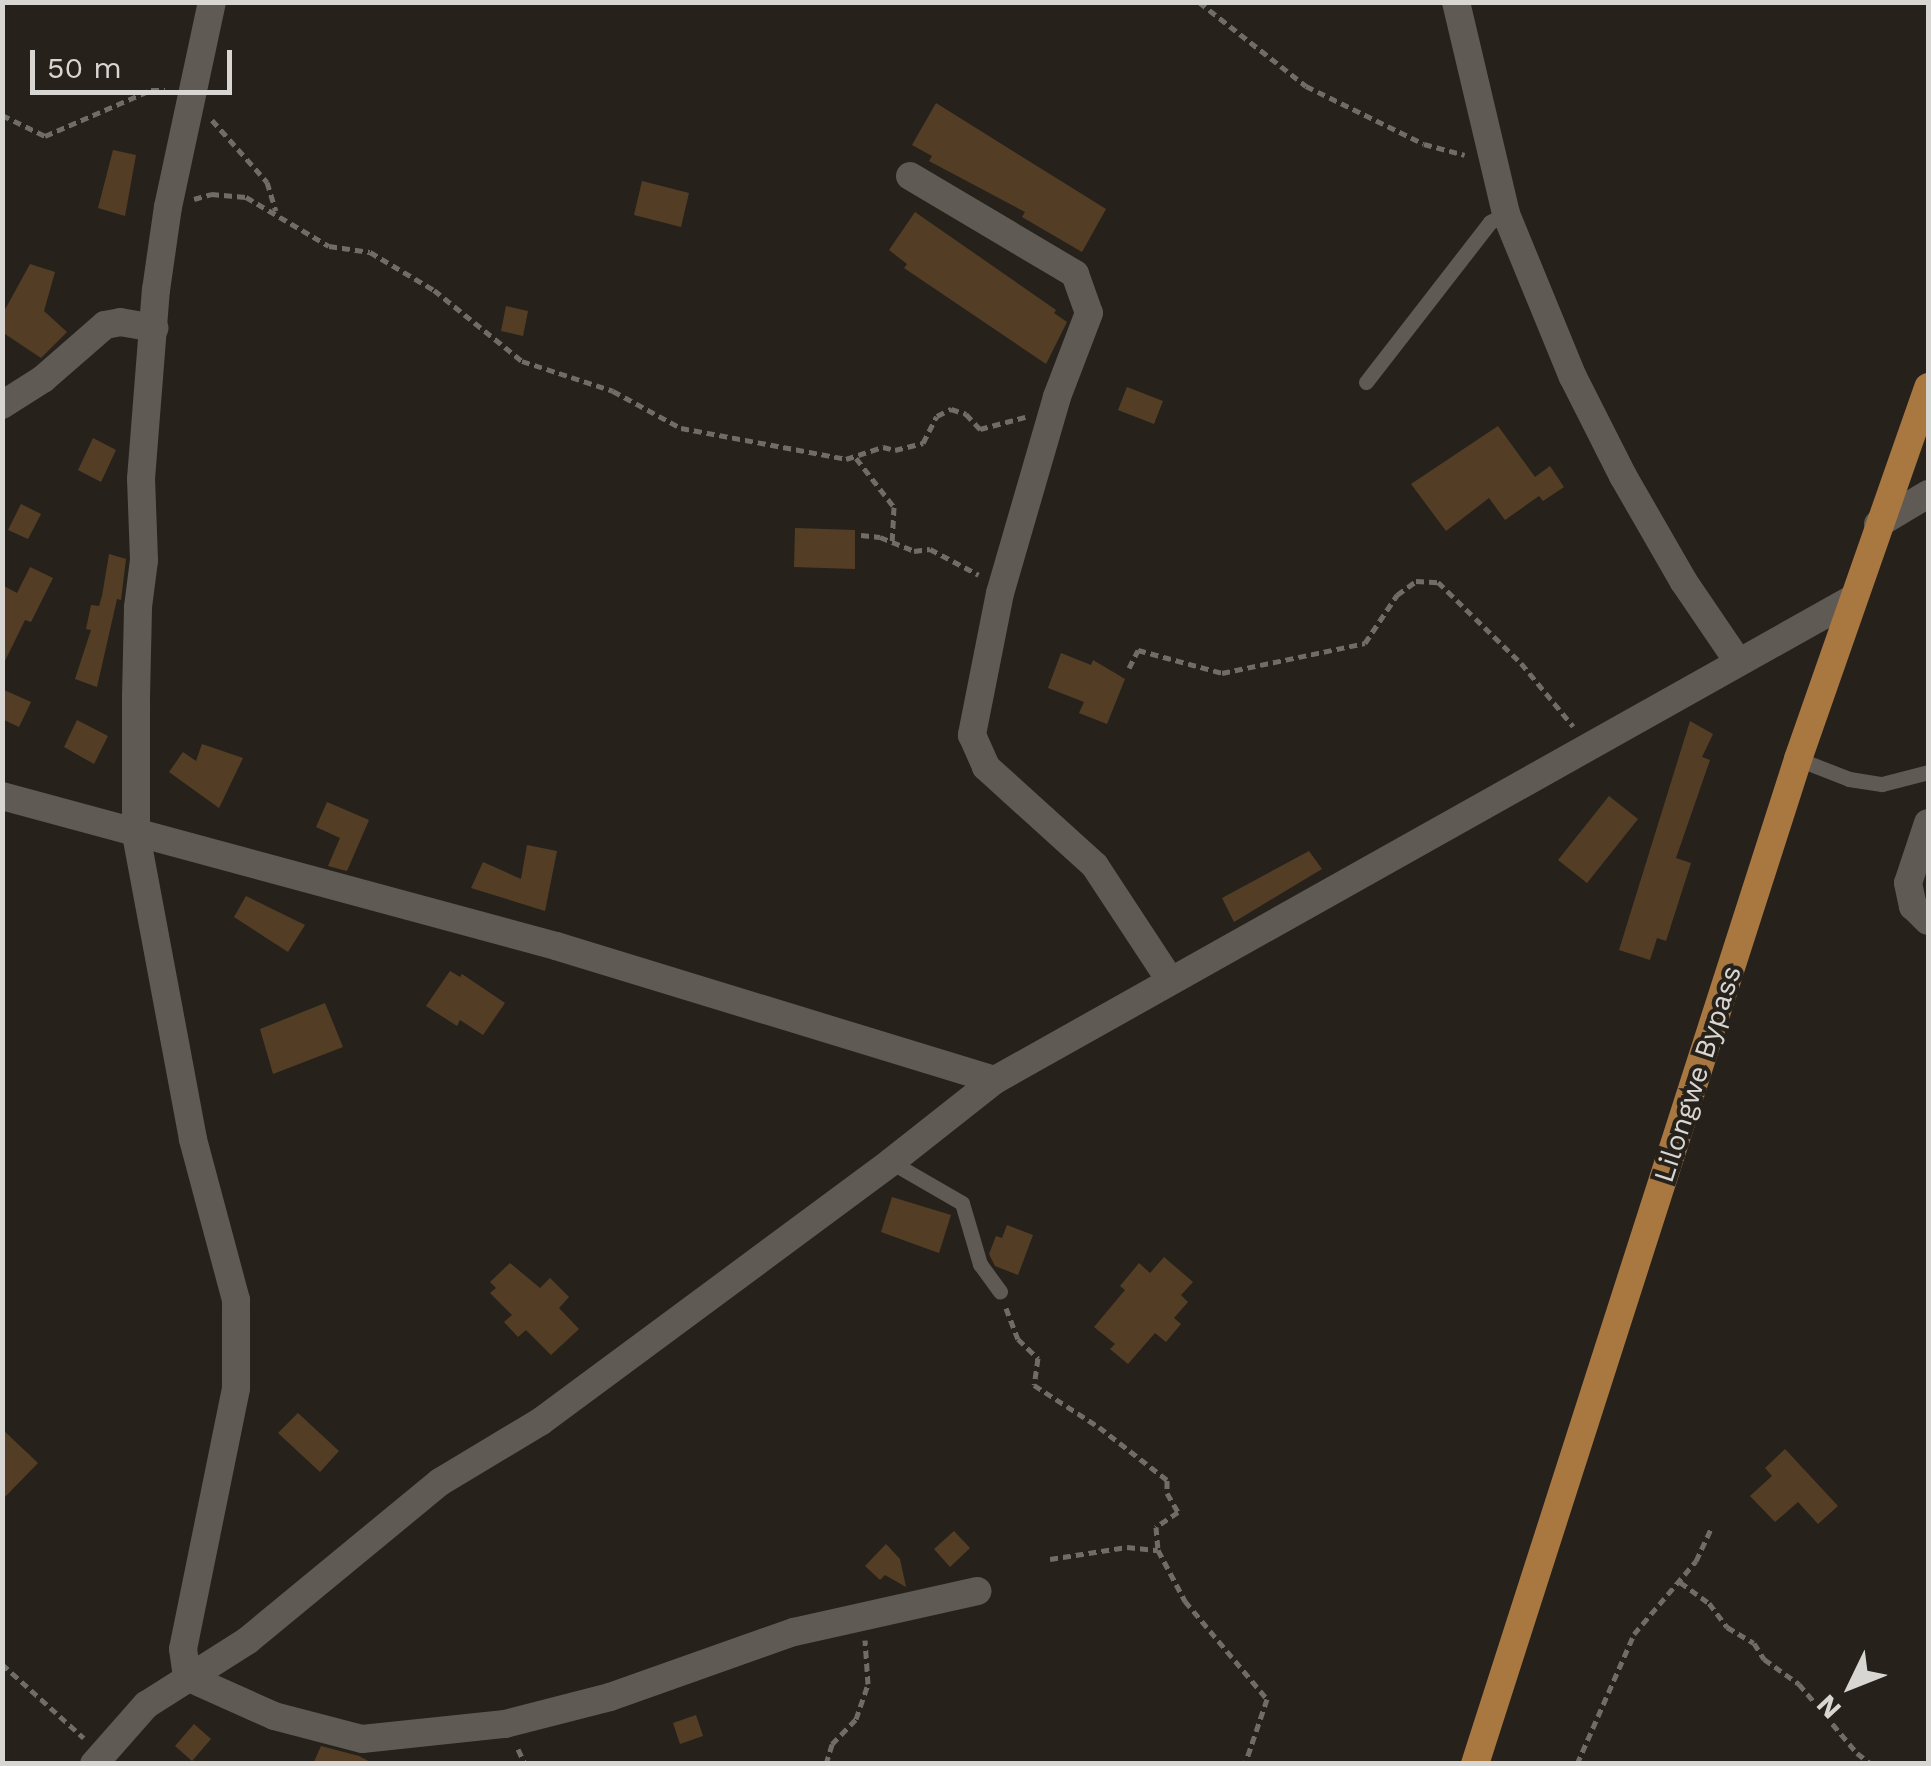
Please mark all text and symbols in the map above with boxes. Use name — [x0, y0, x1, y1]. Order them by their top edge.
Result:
scale bar — [35, 30, 238, 92]
text: 50 m — [47, 50, 122, 85]
street label: Lilongwe Bypass — [1647, 961, 1749, 1187]
north arrow — [1801, 1636, 1901, 1736]
text: N — [1810, 1688, 1848, 1726]

